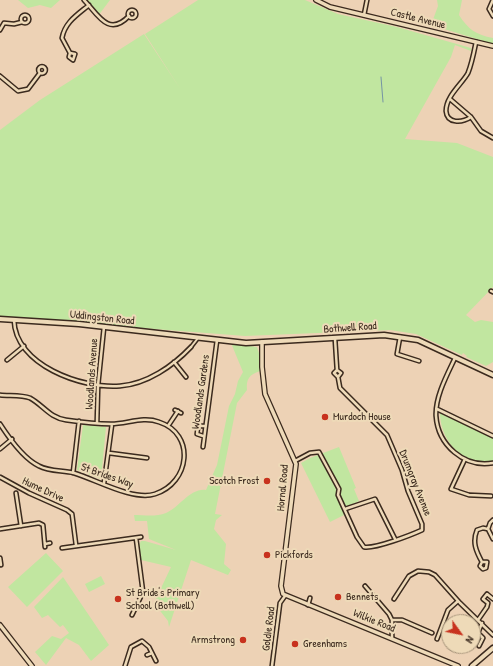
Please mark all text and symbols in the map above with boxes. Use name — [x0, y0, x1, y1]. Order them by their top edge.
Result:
street label: Castle Avenue — [389, 6, 447, 32]
street label: Uddingston Road — [69, 308, 135, 328]
street label: Bothwell Road — [323, 320, 377, 336]
street label: Woodlands Avenue — [83, 338, 101, 410]
street label: Woodlands Gardens — [189, 354, 213, 430]
place label: Murdoch House — [333, 410, 391, 424]
marker: Murdoch House — [320, 412, 330, 422]
street label: Drumgray Avenue — [396, 448, 434, 518]
street label: St Brides Way — [79, 461, 135, 491]
street label: Hornal Road — [274, 464, 292, 512]
place label: Scotch Frost — [209, 474, 259, 488]
street label: Hume Drive — [20, 475, 66, 505]
marker: Scotch Frost — [262, 476, 272, 486]
place label: Pickfords — [275, 548, 313, 562]
marker: Pickfords — [262, 550, 272, 560]
place label: St Bride's Primary School (Bothwell) — [126, 586, 200, 612]
place label: Bennets — [346, 590, 378, 604]
marker: Bennets — [333, 592, 343, 602]
marker: St Bride's Primary School (Bothwell) — [113, 594, 123, 604]
street label: Goldie Road — [260, 606, 278, 652]
street label: Wilkie Road — [351, 607, 397, 635]
north arrow — [441, 614, 481, 654]
place label: Armstrong — [191, 633, 235, 647]
text: N — [463, 634, 478, 646]
marker: Armstrong — [238, 635, 248, 645]
place label: Greenhams — [303, 637, 347, 651]
marker: Greenhams — [290, 639, 300, 649]

